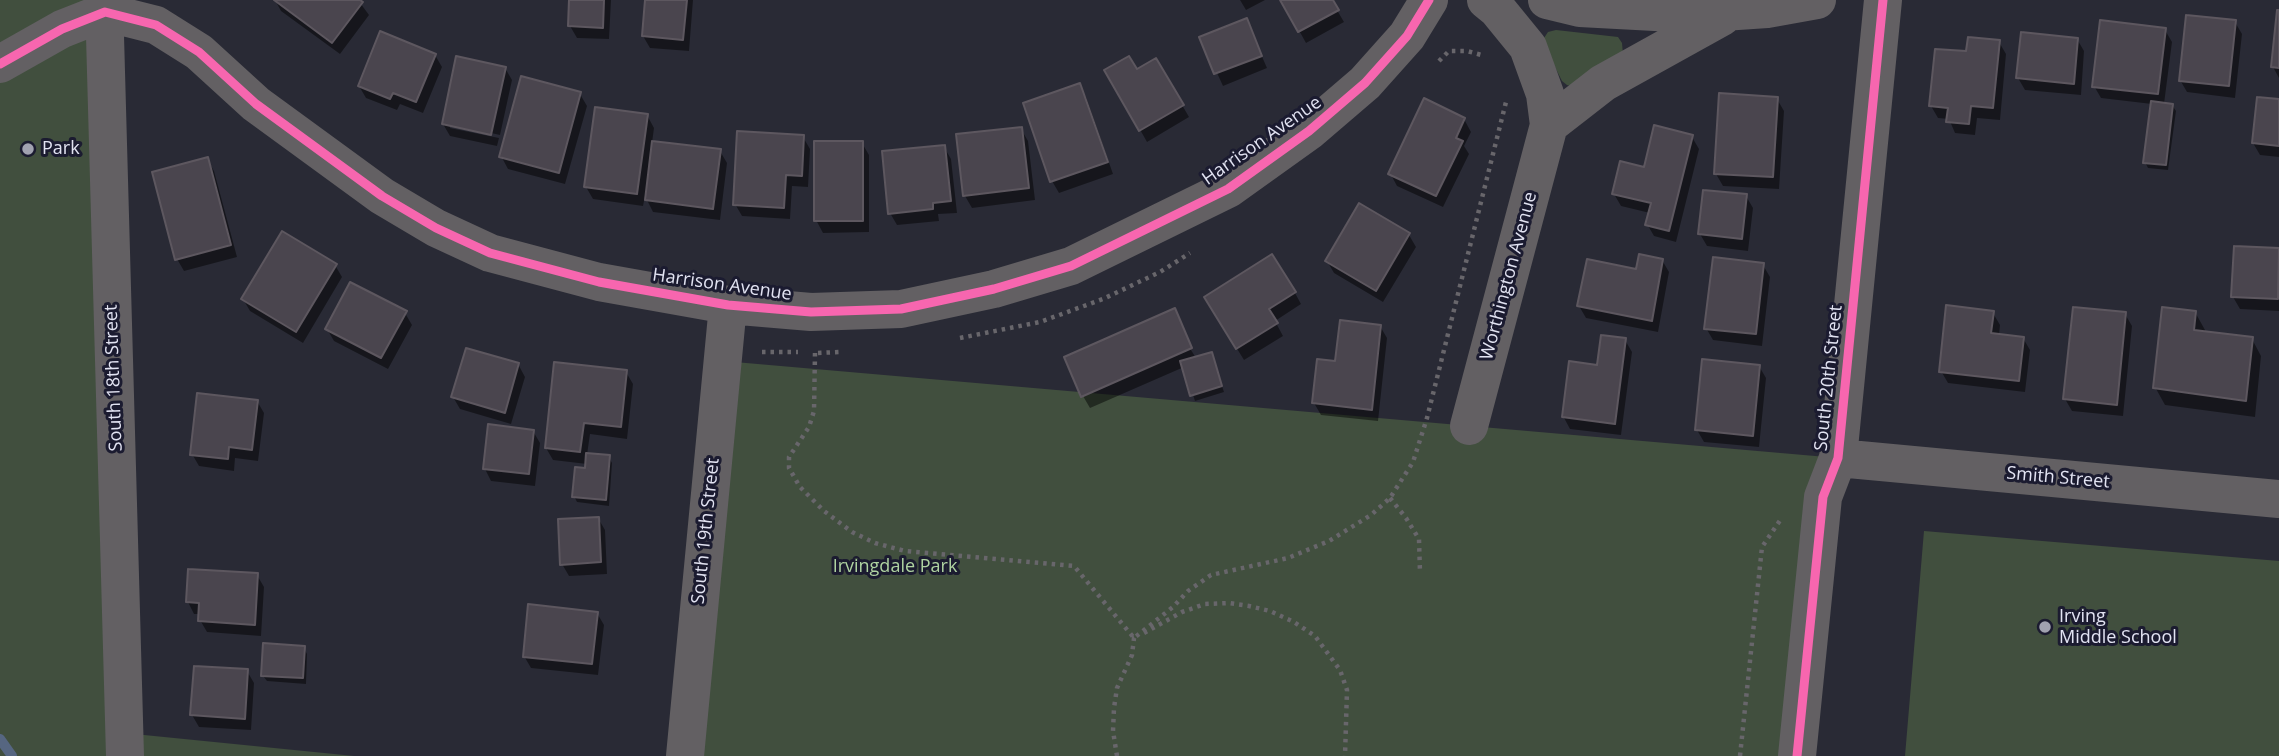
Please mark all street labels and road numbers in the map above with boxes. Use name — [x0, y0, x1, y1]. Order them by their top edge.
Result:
street label: Harrison Avenue — [1198, 92, 1326, 190]
street label: Worthington Avenue — [1476, 190, 1542, 362]
street label: Harrison Avenue — [651, 265, 793, 305]
street label: South 18th Street — [101, 304, 127, 452]
street label: South 20th Street — [1811, 304, 1847, 452]
street label: South 19th Street — [688, 457, 724, 605]
street label: Smith Street — [2006, 463, 2110, 493]

